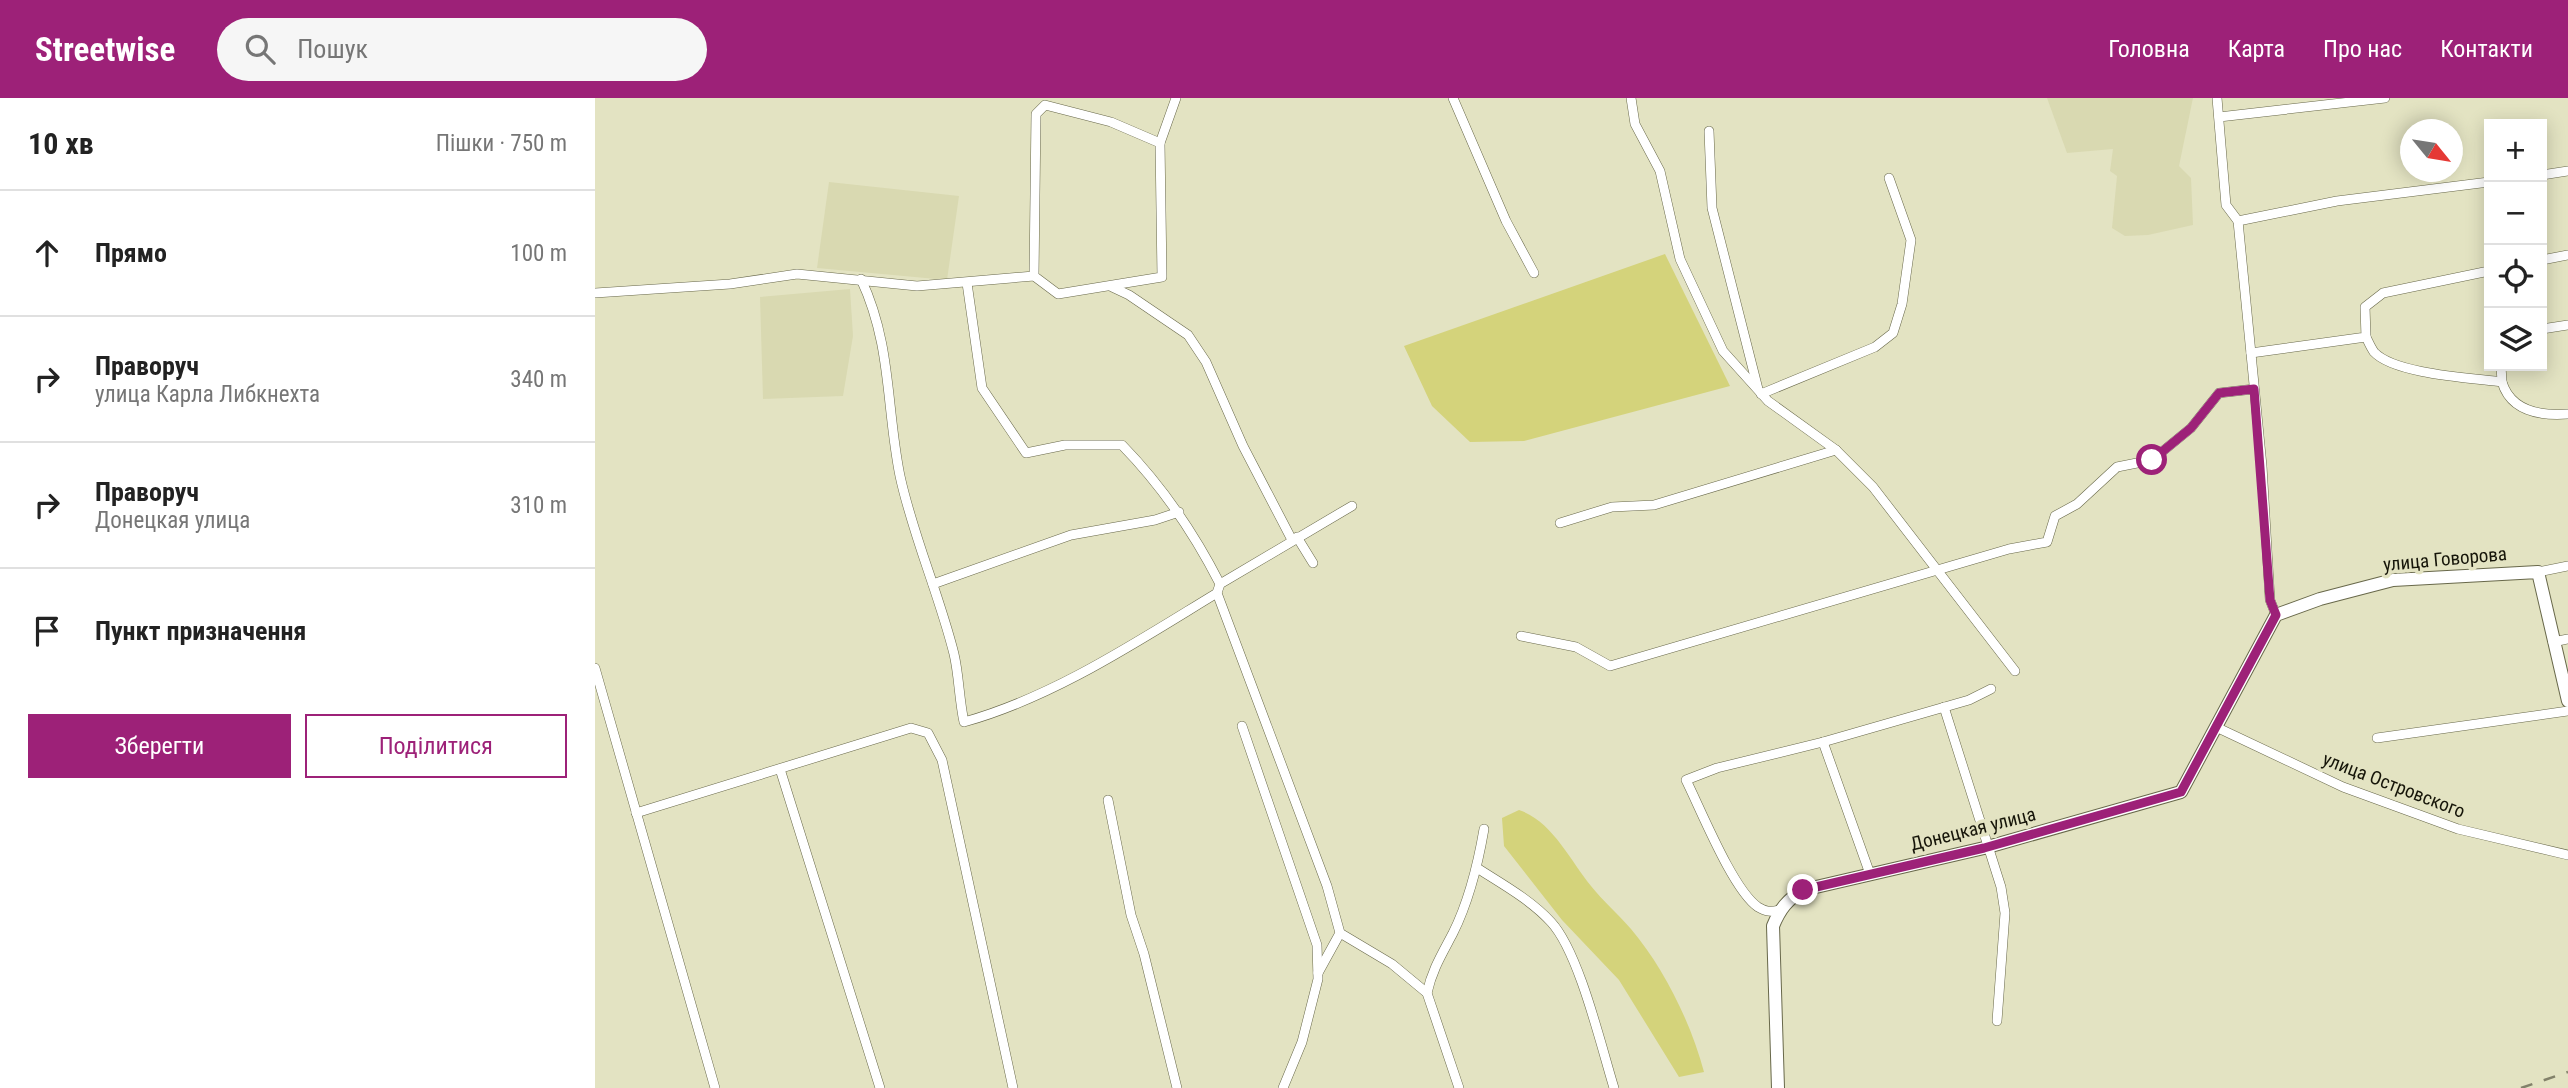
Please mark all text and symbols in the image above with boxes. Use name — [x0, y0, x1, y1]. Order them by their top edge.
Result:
search box — [217, 18, 707, 81]
text: Streetwise — [35, 30, 175, 69]
icon: search — [241, 30, 279, 68]
text: Пошук — [297, 34, 368, 64]
text: Головна — [2108, 35, 2190, 63]
text: Карта — [2228, 35, 2285, 63]
text: Про нас — [2323, 35, 2402, 63]
text: Контакти — [2440, 35, 2533, 63]
north arrow — [2400, 119, 2463, 182]
map controls — [2484, 119, 2547, 371]
button: + — [2484, 119, 2547, 182]
text: 10 хв — [28, 126, 94, 161]
text: Пішки · 750 m — [436, 130, 567, 157]
button: − — [2484, 182, 2547, 245]
icon: ahead — [28, 234, 66, 272]
text: Прямо — [95, 238, 167, 268]
text: 100 m — [510, 240, 567, 267]
button: locate — [2484, 245, 2547, 308]
button: layers — [2484, 308, 2547, 371]
text: Праворуч — [95, 351, 199, 381]
icon: right — [28, 360, 66, 398]
text: 340 m — [510, 366, 567, 393]
text: улица Карла Либкнехта — [95, 381, 320, 408]
route start — [2136, 444, 2167, 475]
text: Праворуч — [95, 477, 199, 507]
icon: right — [28, 486, 66, 524]
text: 310 m — [510, 492, 567, 519]
text: Донецкая улица — [95, 507, 250, 534]
street label: улица Говорова — [2382, 542, 2508, 576]
icon: arrive — [28, 612, 66, 650]
text: Пункт призначення — [95, 616, 306, 646]
button: Зберегти — [28, 714, 291, 778]
button: Поділитися — [305, 714, 567, 778]
street label: улица Островского — [2320, 747, 2468, 823]
street label: Донецкая улица — [1908, 802, 2038, 856]
route end — [1787, 874, 1818, 905]

